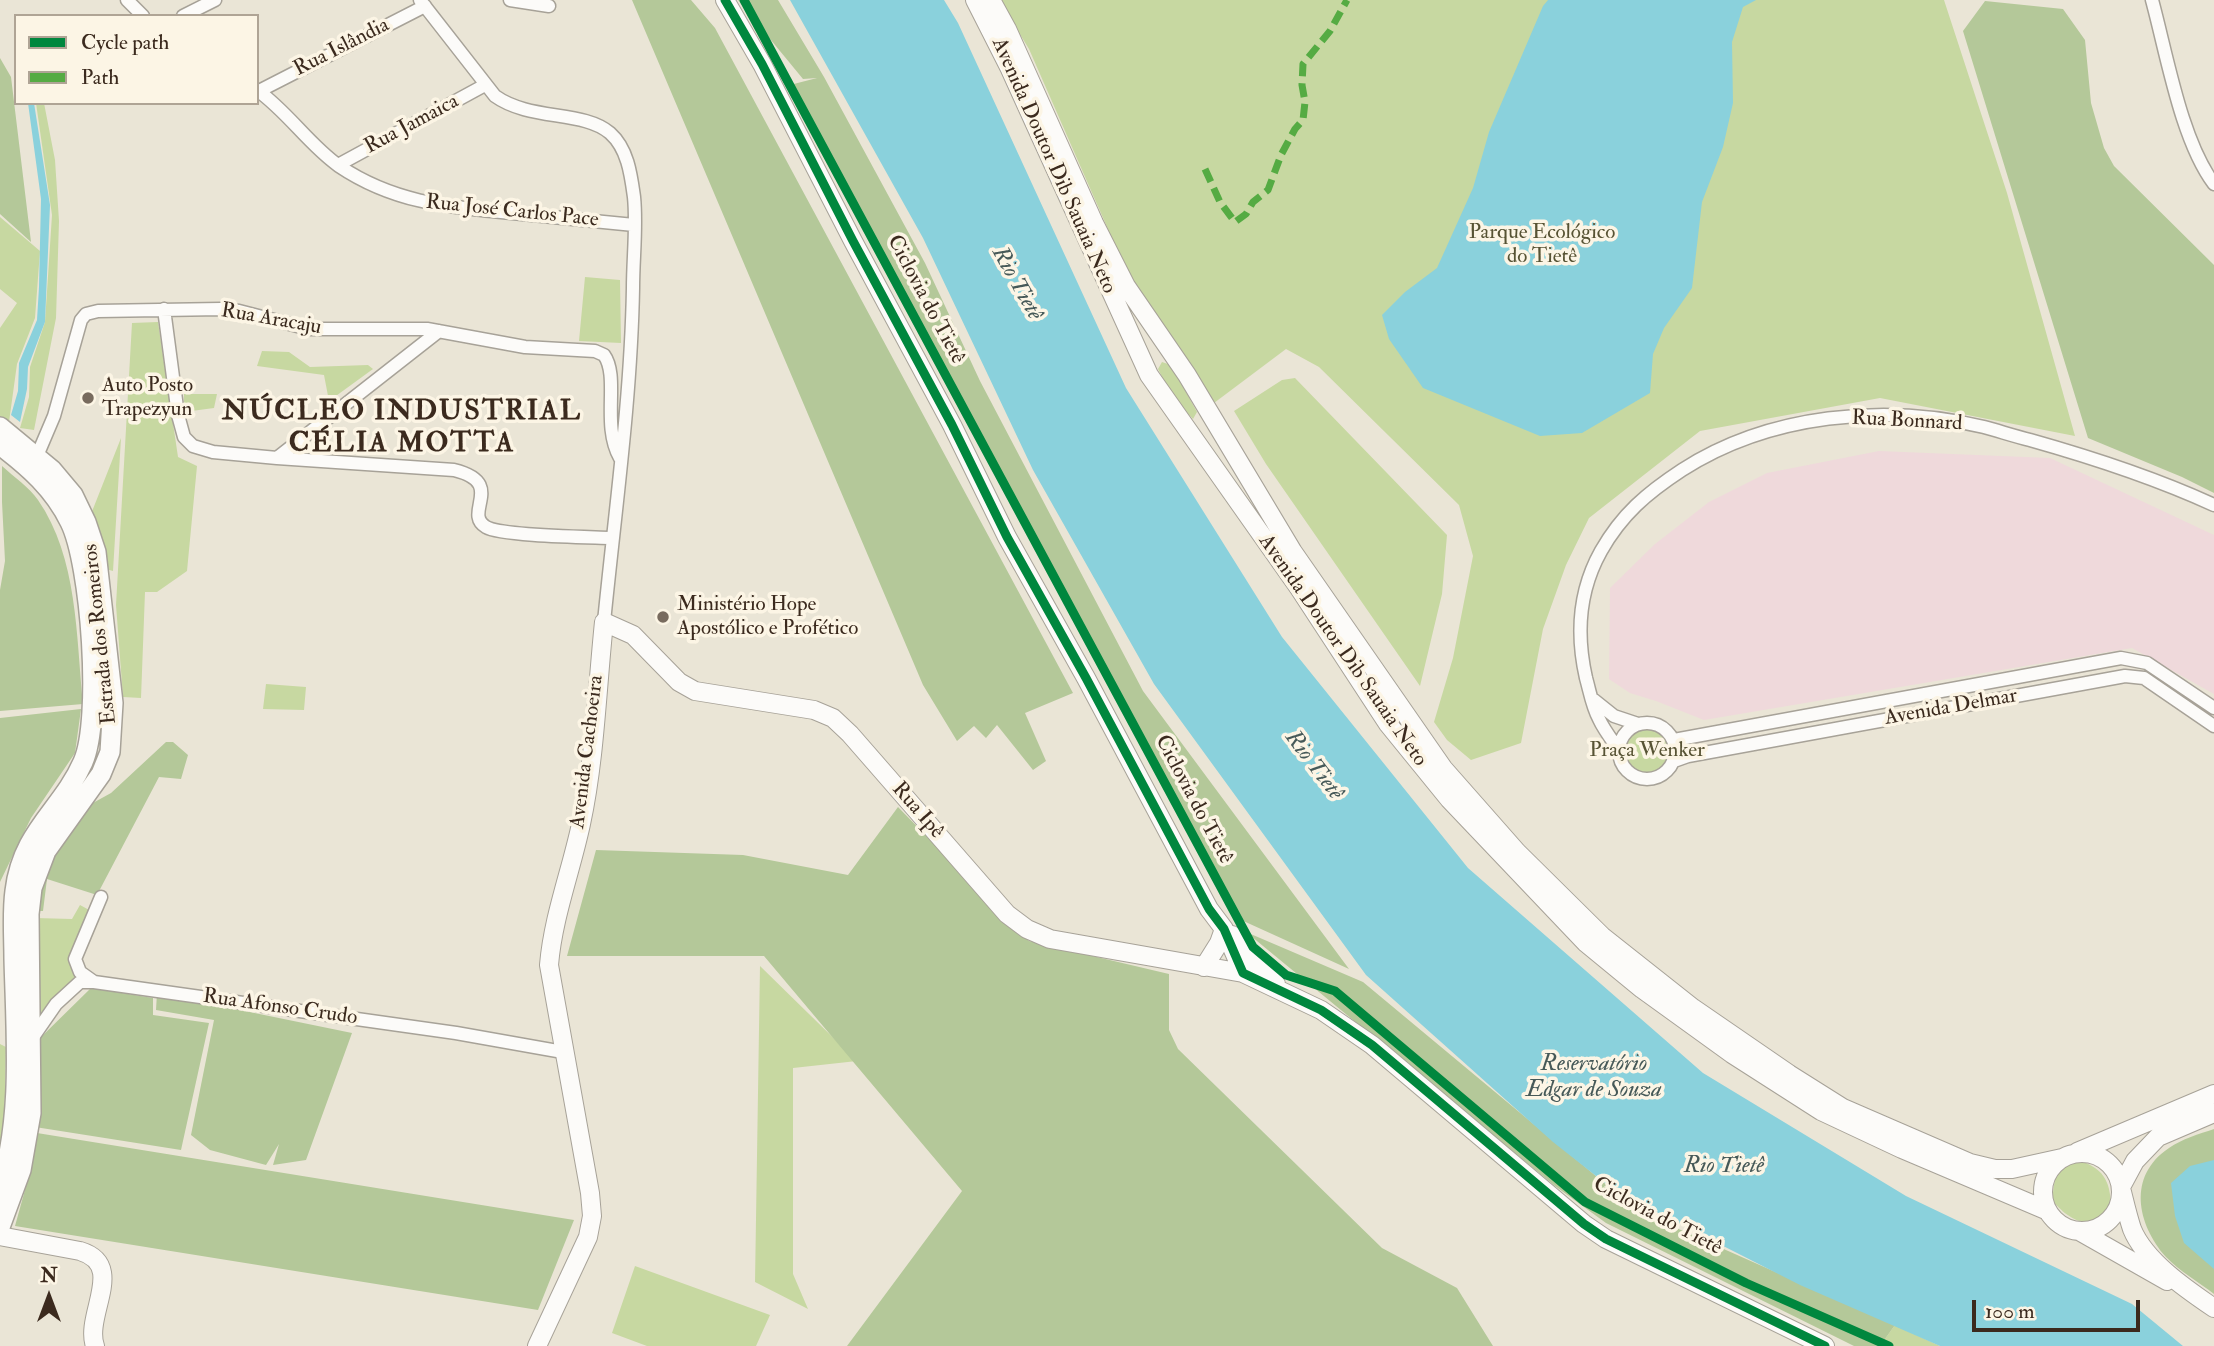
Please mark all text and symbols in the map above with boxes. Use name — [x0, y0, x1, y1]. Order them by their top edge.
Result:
street label: Rua Islândia — [290, 13, 394, 83]
legend — [14, 14, 259, 105]
text: Cycle path — [81, 29, 169, 56]
street label: Avenida Doutor Dib Sauaia Neto — [985, 34, 1121, 298]
text: Path — [81, 64, 119, 91]
street label: Rua Jamaica — [361, 90, 463, 160]
street label: Rua José Carlos Pace — [424, 190, 600, 234]
park label: Parque Ecológico do Tietê — [1469, 220, 1615, 270]
street label: Ciclovia do Tietê — [881, 231, 969, 369]
water label: Rio Tietê — [985, 242, 1047, 326]
street label: Rua Aracaju — [219, 299, 323, 341]
place label: Auto Posto Trapezyun — [102, 373, 193, 423]
marker: Auto Posto Trapezyun — [80, 390, 96, 406]
district label: NÚCLEO INDUSTRIAL CÉLIA MOTTA — [224, 396, 580, 462]
street label: Rua Bonnard — [1851, 407, 1963, 437]
street label: Avenida Doutor Dib Sauaia Neto — [1252, 530, 1432, 772]
street label: Estrada dos Romeiros — [79, 542, 123, 726]
place label: Ministério Hope Apostólico e Profético — [677, 592, 858, 642]
marker: Ministério Hope Apostólico e Profético — [655, 609, 671, 625]
street label: Avenida Cachoeira — [566, 674, 610, 830]
street label: Avenida Delmar — [1883, 684, 2019, 732]
water label: Rio Tietê — [1278, 726, 1348, 806]
street label: Ciclovia do Tietê — [1149, 731, 1237, 869]
park label: Praça Wenker — [1589, 738, 1705, 764]
street label: Rua Ipê — [886, 778, 948, 844]
street label: Rua Afonso Crudo — [201, 985, 359, 1031]
water label: Reservatório Edgar de Souza — [1526, 1051, 1662, 1105]
water label: Rio Tietê — [1684, 1153, 1764, 1181]
street label: Ciclovia do Tietê — [1588, 1173, 1726, 1261]
north arrow — [14, 1262, 84, 1332]
text: N — [40, 1264, 58, 1288]
scale bar — [1976, 1286, 2144, 1330]
text: 100 m — [1985, 1298, 2035, 1325]

